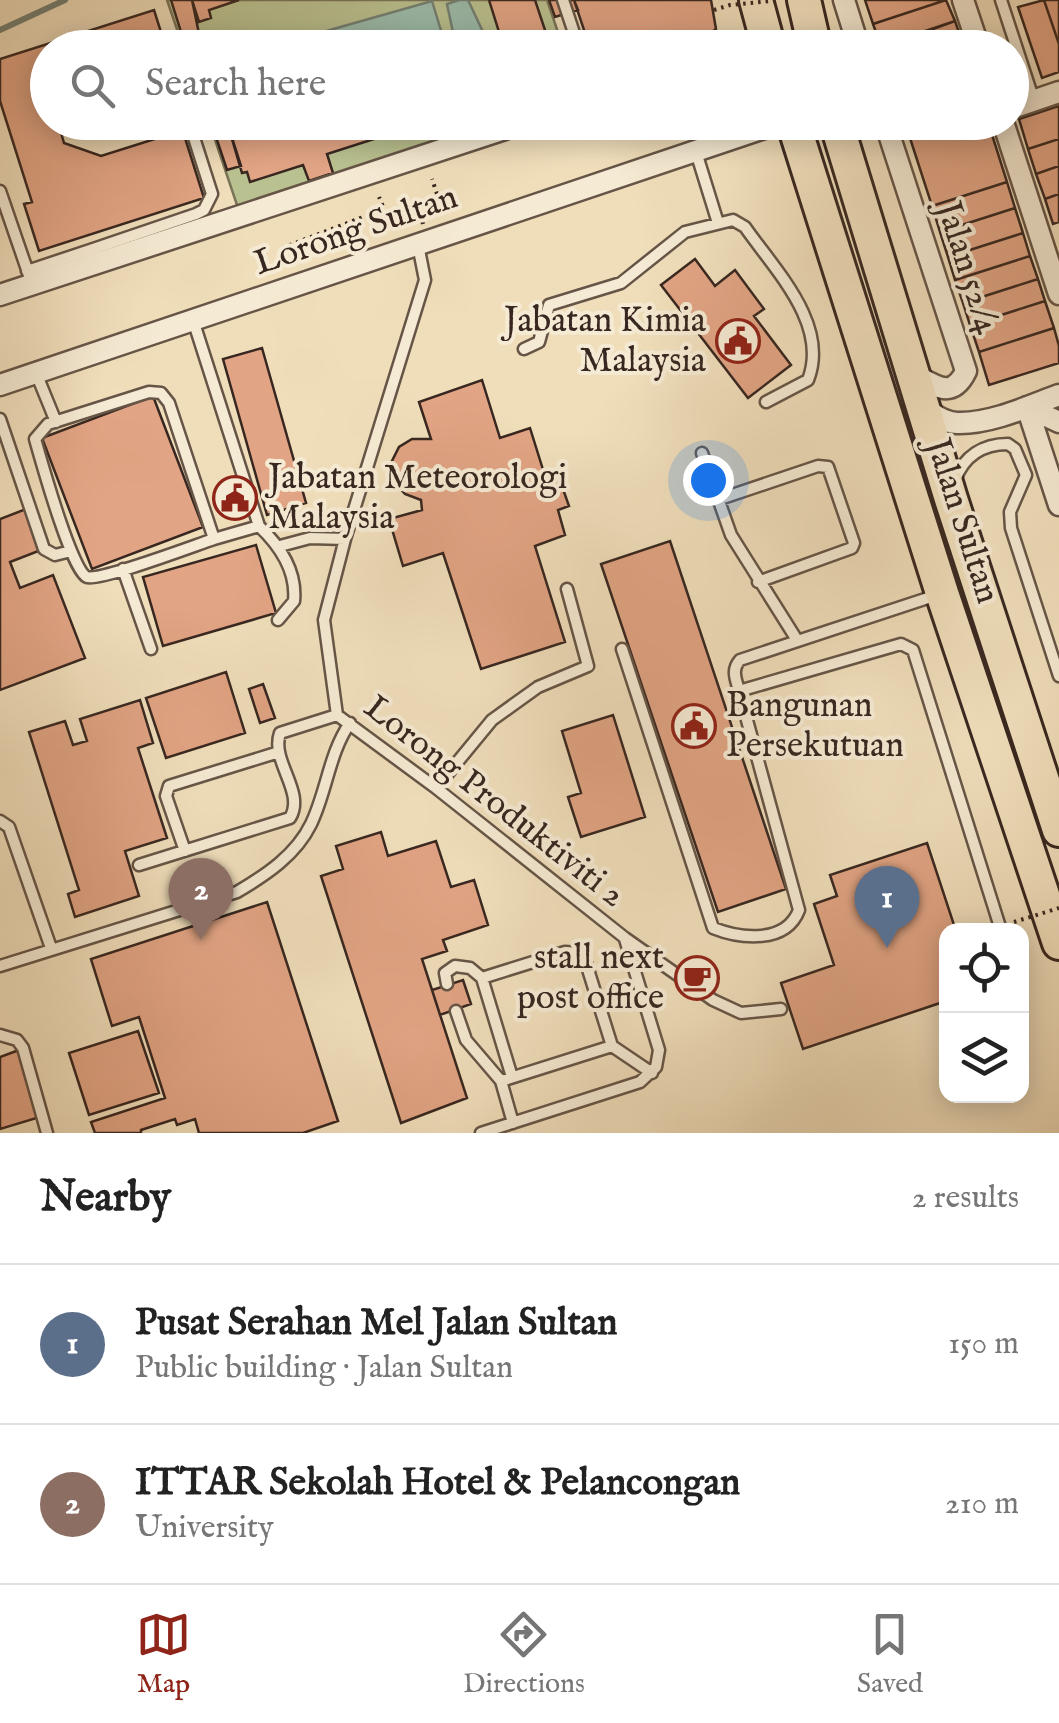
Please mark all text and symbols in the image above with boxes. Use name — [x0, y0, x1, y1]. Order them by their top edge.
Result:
search box — [30, 30, 1029, 140]
icon: search — [65, 58, 120, 113]
text: Search here — [145, 61, 326, 109]
street label: Lorong Sultan — [248, 175, 464, 287]
street label: Jalan 52/4 — [923, 192, 1009, 340]
place label: Jabatan Kimia Malaysia — [500, 299, 707, 384]
public building icon: Jabatan Kimia Malaysia — [715, 318, 761, 364]
street label: Jalan Sultan — [913, 429, 1010, 609]
your location — [683, 455, 734, 506]
place label: Jabatan Meteorologi Malaysia — [264, 456, 567, 541]
public building icon: Jabatan Meteorologi Malaysia — [212, 475, 258, 521]
place label: Bangunan Persekutuan — [726, 684, 904, 769]
street label: Lorong Produktiviti 2 — [354, 686, 634, 918]
public building icon: Bangunan Persekutuan — [671, 703, 717, 749]
pin: 2 — [168, 858, 234, 940]
pin: 1 — [854, 866, 920, 948]
map controls — [939, 923, 1029, 1103]
button: locate — [939, 923, 1029, 1013]
place label: stall next post office — [517, 936, 664, 1021]
cafe icon: stall next post office — [674, 955, 720, 1001]
button: layers — [939, 1013, 1029, 1103]
text: Nearby — [40, 1172, 171, 1225]
text: 2 results — [912, 1178, 1019, 1219]
text: Pusat Serahan Mel Jalan Sultan — [135, 1300, 617, 1348]
text: 1 — [67, 1324, 78, 1365]
text: 150 m — [948, 1324, 1019, 1365]
text: Public building · Jalan Sultan — [135, 1348, 513, 1389]
text: ITTAR Sekolah Hotel & Pelancongan — [135, 1460, 740, 1508]
text: 2 — [65, 1484, 80, 1525]
text: 210 m — [945, 1484, 1019, 1525]
text: University — [135, 1508, 274, 1549]
tab: Map — [136, 1607, 191, 1702]
tab: Directions — [463, 1607, 585, 1702]
tab: Saved — [857, 1607, 923, 1702]

